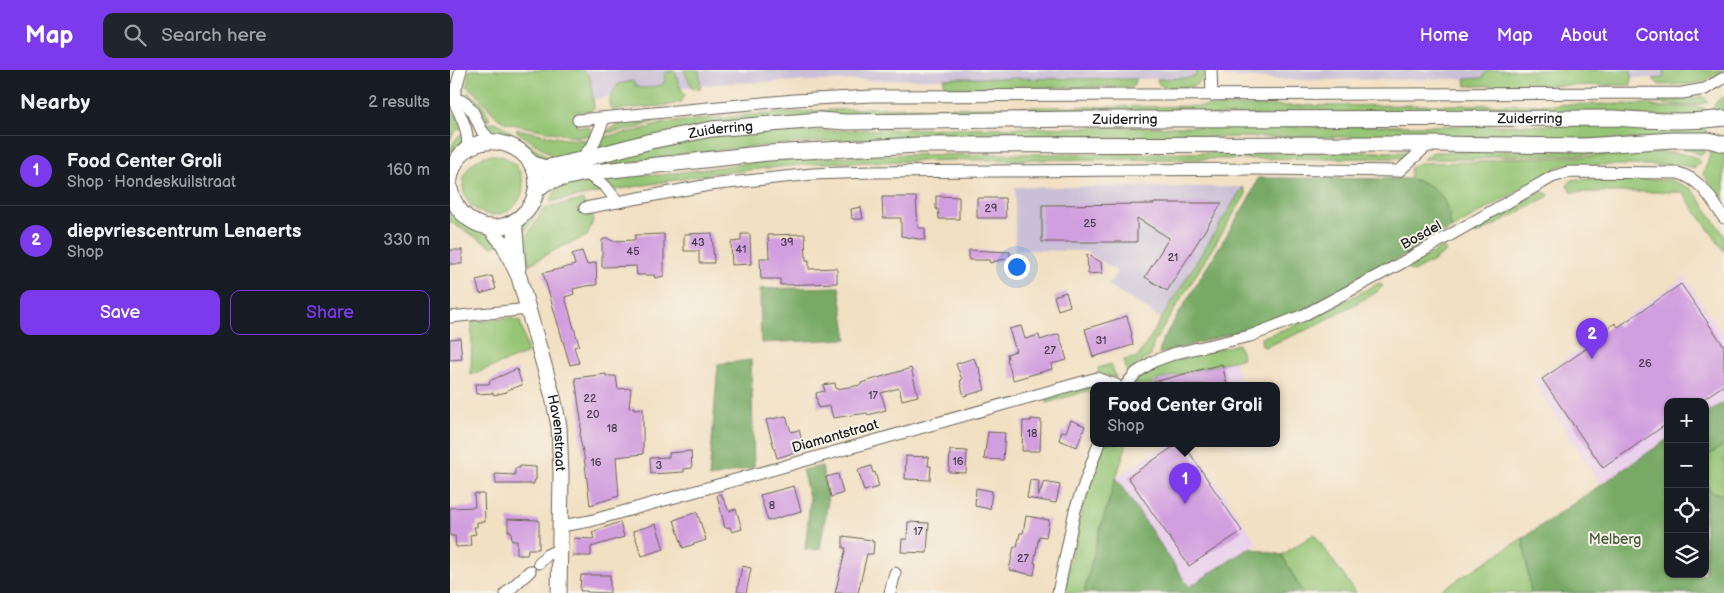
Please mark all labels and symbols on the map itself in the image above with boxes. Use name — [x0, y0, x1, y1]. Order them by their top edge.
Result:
street label: Zuiderring — [1092, 110, 1158, 127]
street label: Zuiderring — [1497, 110, 1563, 127]
street label: Zuiderring — [686, 117, 754, 142]
house number: 29 — [985, 202, 997, 215]
house number: 25 — [1084, 217, 1096, 230]
street label: Bosdel — [1398, 217, 1444, 253]
house number: 43 — [691, 236, 705, 249]
house number: 39 — [780, 236, 794, 249]
house number: 41 — [736, 243, 746, 256]
house number: 45 — [626, 245, 640, 258]
house number: 21 — [1168, 251, 1178, 264]
your location — [1004, 254, 1030, 280]
pin: 2 — [1576, 318, 1608, 359]
house number: 31 — [1095, 334, 1107, 347]
house number: 27 — [1044, 344, 1057, 357]
house number: 26 — [1638, 357, 1652, 370]
house number: 17 — [868, 389, 878, 402]
house number: 22 — [584, 392, 597, 405]
street label: Havenstraat — [544, 393, 569, 472]
house number: 20 — [587, 408, 600, 421]
street label: Diamantstraat — [790, 415, 881, 456]
house number: 18 — [607, 422, 617, 435]
house number: 18 — [1027, 427, 1037, 440]
house number: 16 — [953, 455, 964, 468]
house number: 16 — [591, 456, 602, 469]
house number: 3 — [656, 459, 663, 472]
pin: 1 — [1169, 463, 1201, 504]
house number: 8 — [769, 499, 775, 512]
house number: 17 — [913, 525, 923, 538]
park label: Melberg — [1589, 531, 1641, 548]
house number: 27 — [1017, 552, 1030, 565]

